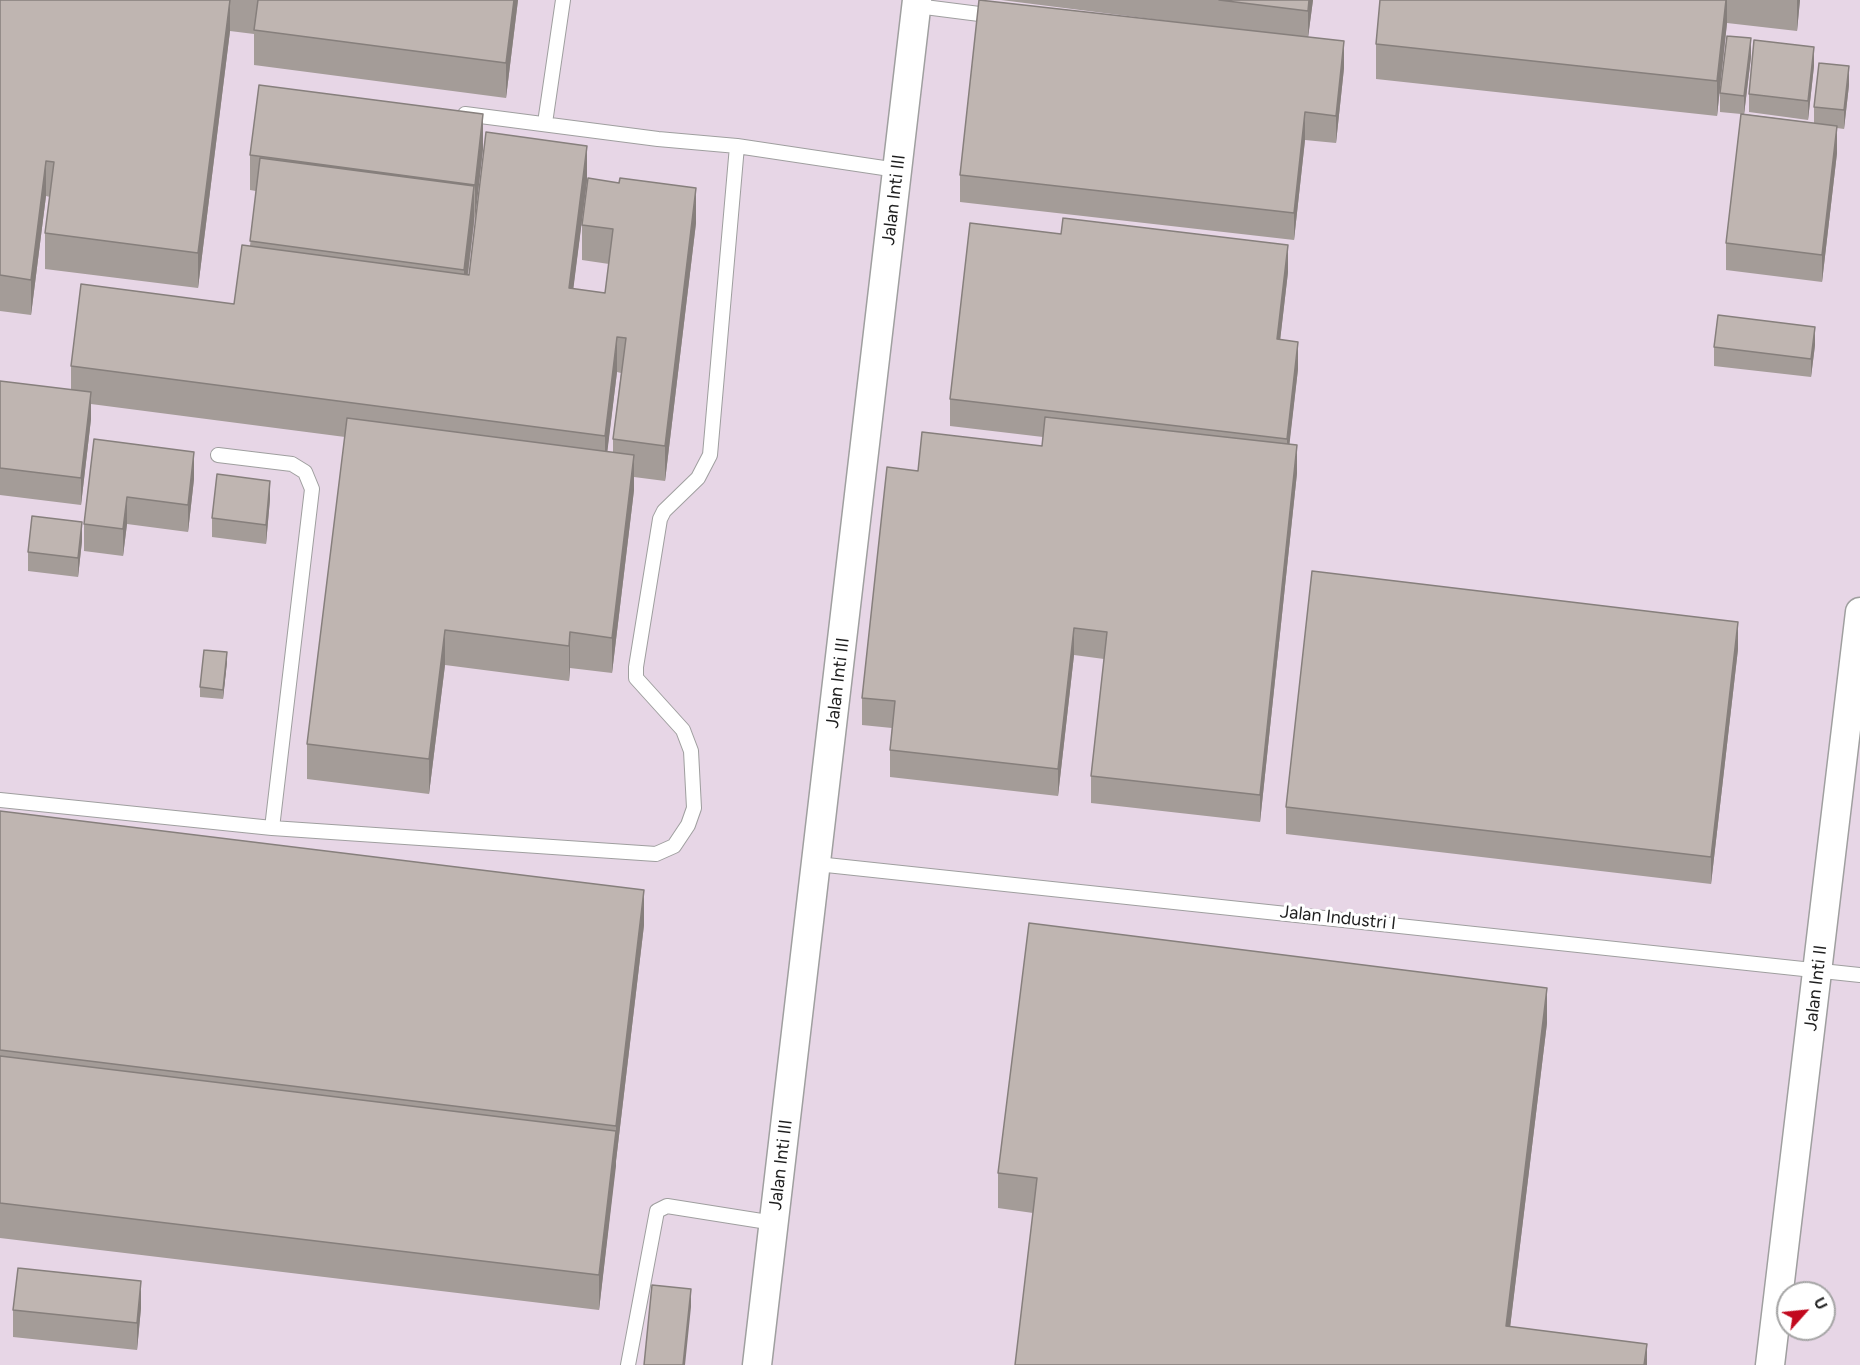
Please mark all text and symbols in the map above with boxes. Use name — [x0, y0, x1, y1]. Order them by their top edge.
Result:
street label: Jalan Inti III — [878, 153, 910, 247]
street label: Jalan Inti III — [822, 636, 854, 730]
street label: Jalan Industri I — [1279, 901, 1397, 935]
street label: Jalan Inti II — [1800, 944, 1832, 1032]
street label: Jalan Inti III — [765, 1118, 797, 1212]
north arrow — [1776, 1281, 1836, 1341]
text: U — [1810, 1294, 1832, 1313]

